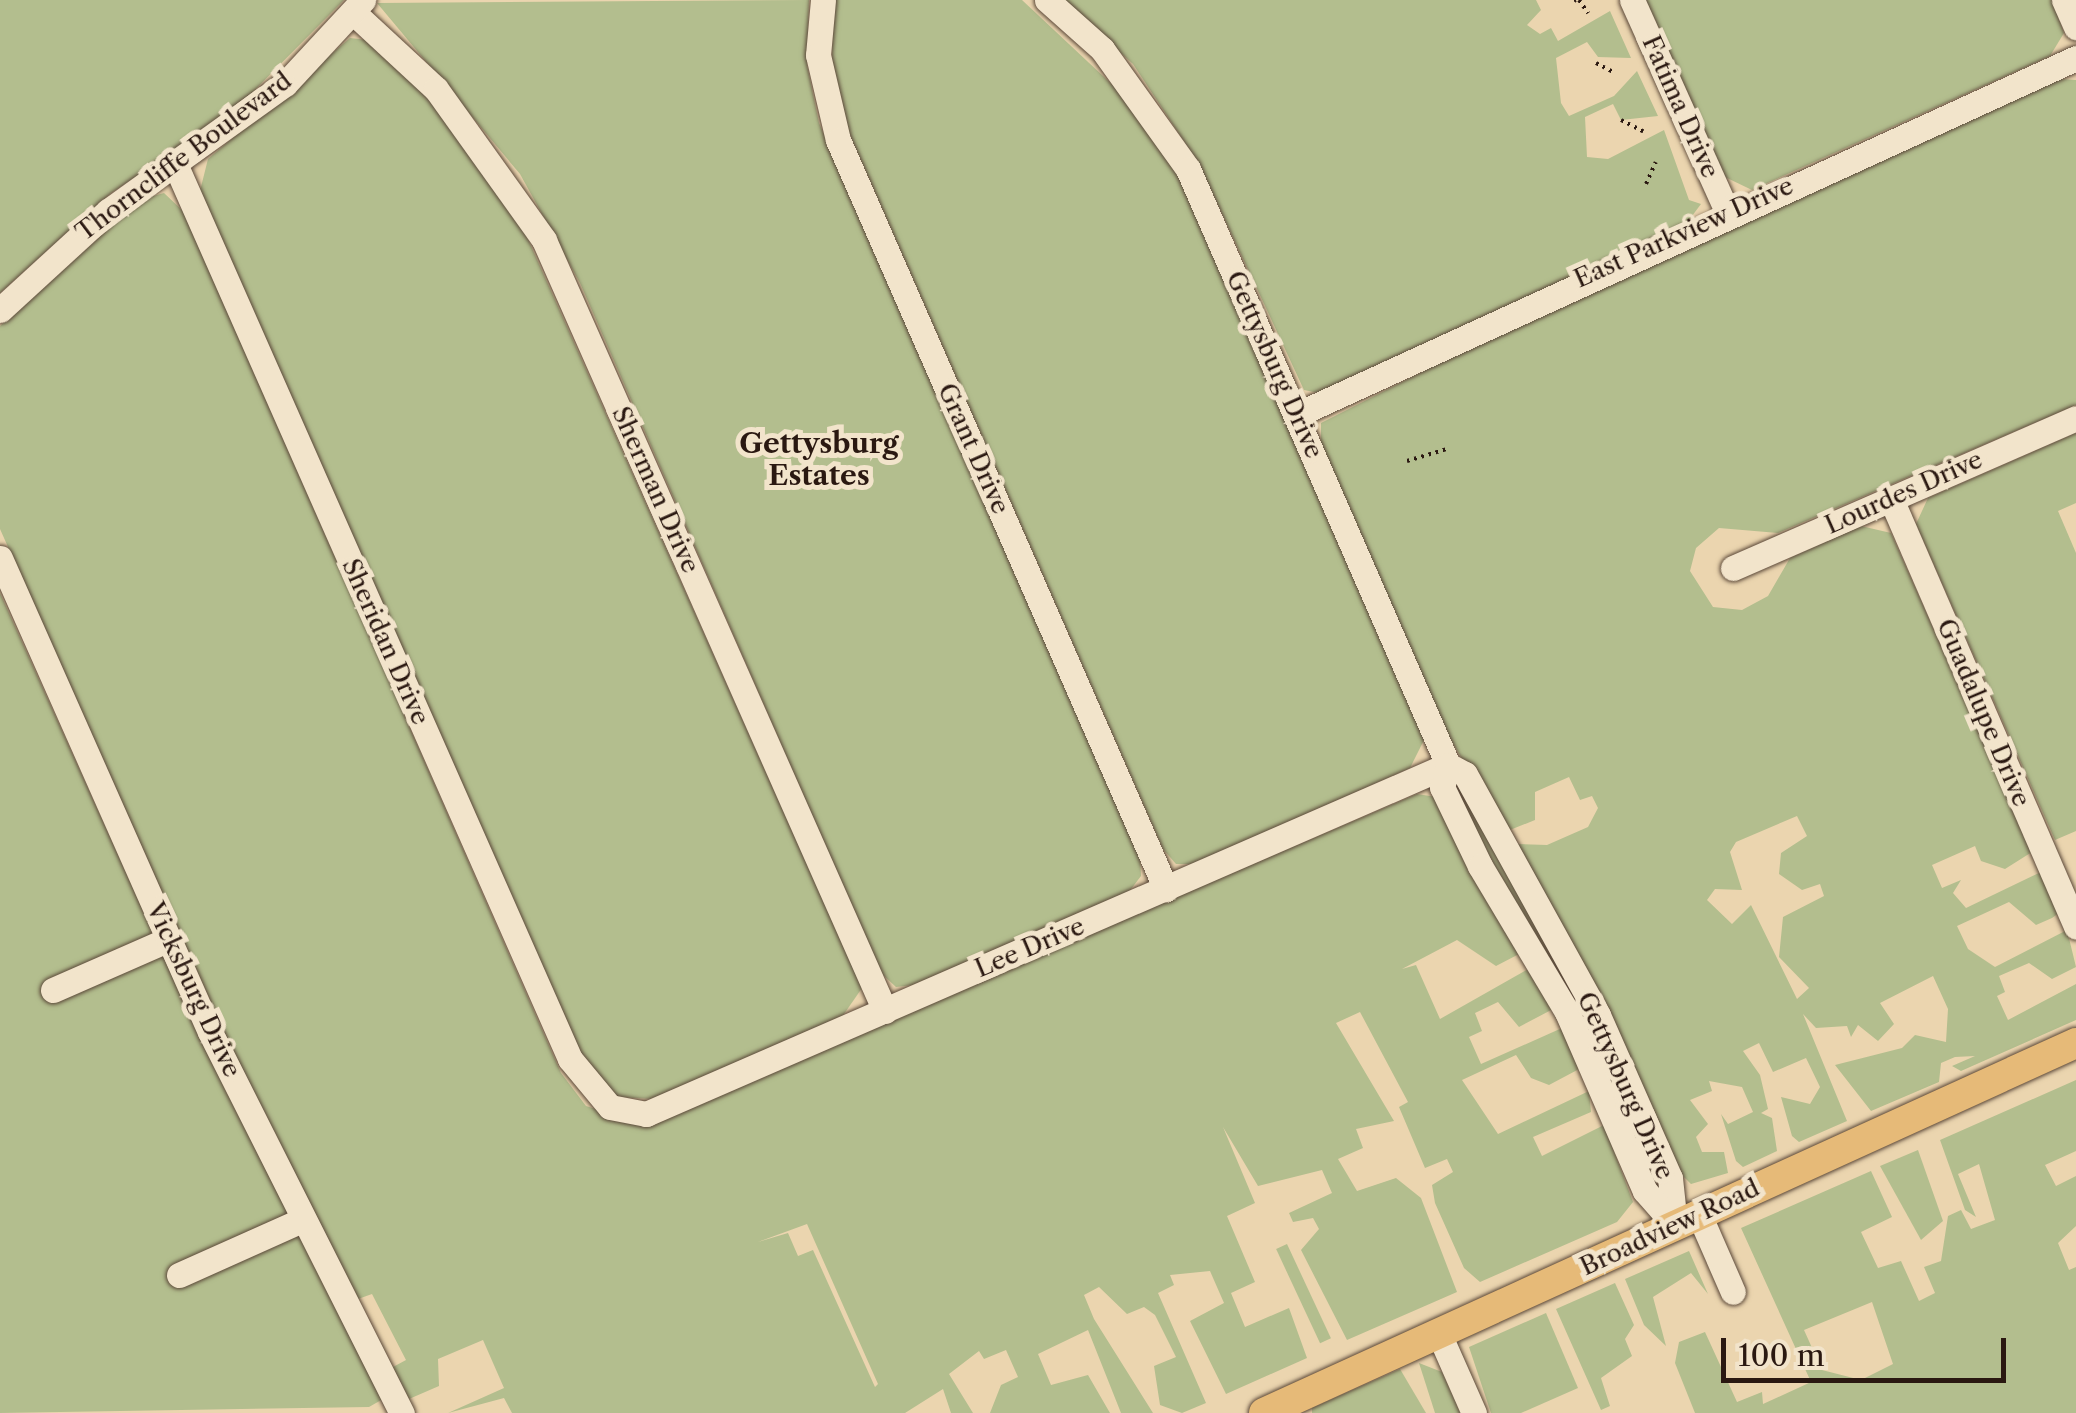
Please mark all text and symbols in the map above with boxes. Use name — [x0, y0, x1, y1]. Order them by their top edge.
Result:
street label: Fatima Drive — [1635, 31, 1725, 183]
street label: Thorncliffe Boulevard — [70, 66, 298, 248]
street label: East Parkview Drive — [1569, 171, 1799, 295]
street label: Gettysburg Drive — [1219, 267, 1329, 463]
street label: Grant Drive — [931, 379, 1015, 519]
street label: Sherman Drive — [605, 402, 705, 578]
district label: Gettysburg Estates — [739, 426, 899, 492]
street label: Lourdes Drive — [1821, 445, 1987, 541]
street label: Sheridan Drive — [335, 554, 435, 730]
street label: Guadalupe Drive — [1930, 615, 2036, 811]
street label: Vicksburg Drive — [139, 898, 247, 1082]
street label: Lee Drive — [971, 912, 1089, 984]
street label: Gettysburg Drive — [1570, 988, 1680, 1184]
street label: Broadview Road — [1575, 1173, 1765, 1283]
scale bar — [1726, 1318, 2011, 1380]
text: 100 m — [1738, 1337, 1825, 1374]

